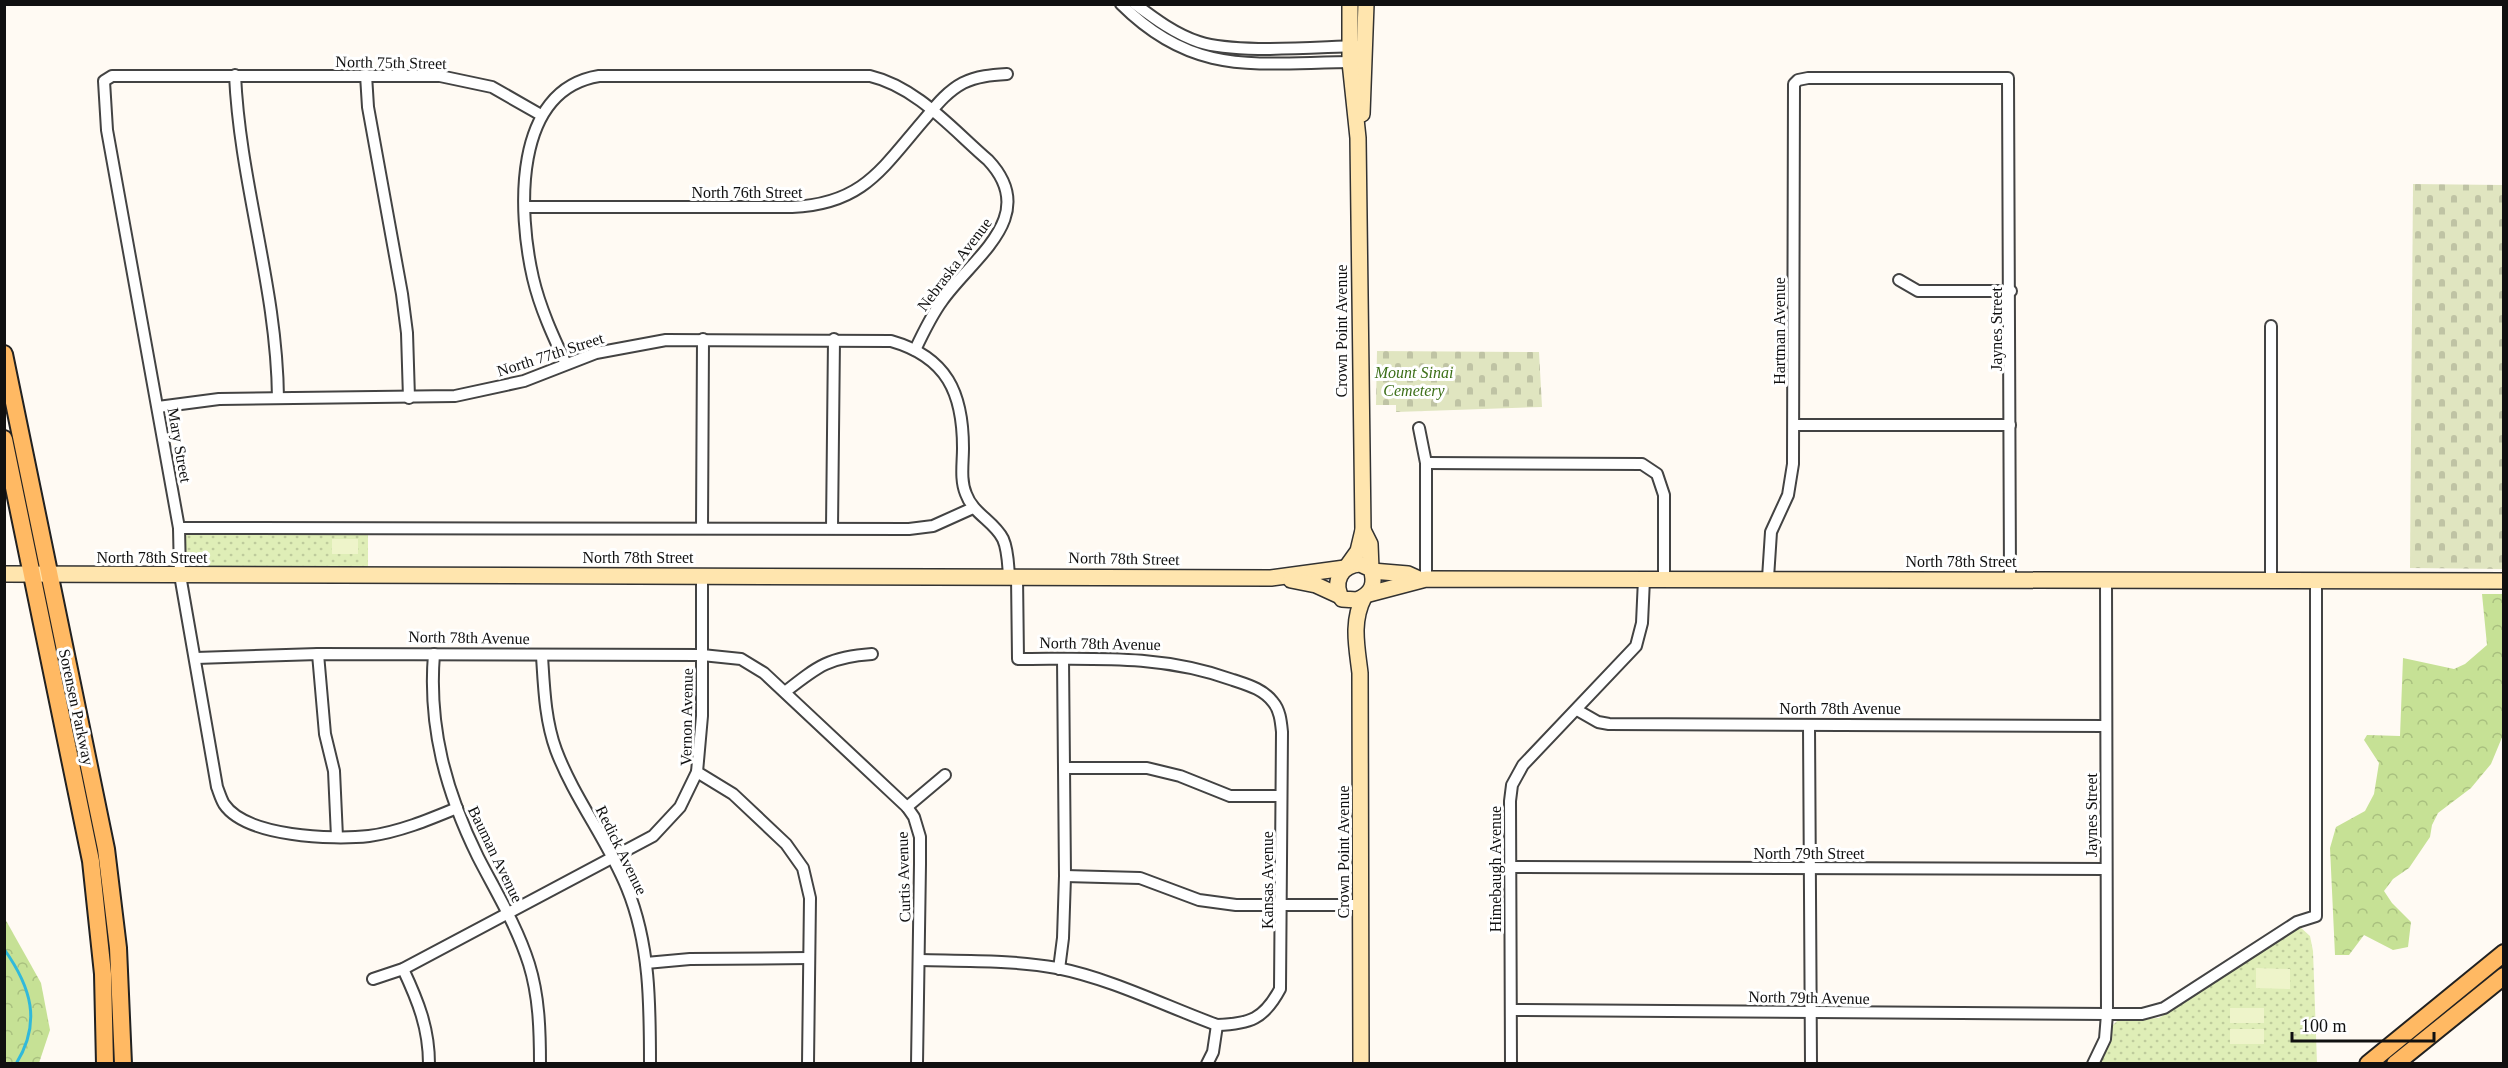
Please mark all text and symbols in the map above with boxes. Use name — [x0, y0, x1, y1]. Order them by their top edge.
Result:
street label: North 75th Street — [335, 53, 447, 72]
street label: North 76th Street — [691, 184, 803, 201]
street label: Nebraska Avenue — [914, 214, 995, 314]
street label: Crown Point Avenue — [1333, 264, 1350, 398]
street label: Hartman Avenue — [1771, 277, 1788, 385]
street label: Jaynes Street — [1988, 286, 2006, 371]
street label: North 77th Street — [495, 329, 606, 380]
park label: Mount Sinai Cemetery — [1374, 364, 1453, 400]
street label: Mary Street — [164, 406, 195, 485]
street label: North 78th Street — [96, 549, 208, 566]
street label: North 78th Street — [582, 549, 694, 566]
street label: North 78th Street — [1068, 549, 1180, 568]
street label: North 78th Street — [1905, 553, 2017, 570]
street label: North 78th Avenue — [408, 628, 530, 647]
street label: North 78th Avenue — [1039, 634, 1161, 653]
street label: Sorensen Parkway — [55, 647, 97, 767]
street label: Vernon Avenue — [677, 668, 696, 766]
street label: North 78th Avenue — [1779, 700, 1901, 717]
street label: Jaynes Street — [2083, 772, 2101, 857]
street label: Crown Point Avenue — [1335, 785, 1352, 919]
street label: Bauman Avenue — [465, 803, 526, 905]
street label: Redick Avenue — [593, 803, 650, 898]
street label: Himebaugh Avenue — [1487, 806, 1505, 932]
street label: Curtis Avenue — [893, 831, 914, 923]
street label: Kansas Avenue — [1259, 831, 1276, 929]
street label: North 79th Street — [1753, 845, 1865, 862]
street label: North 79th Avenue — [1748, 988, 1870, 1007]
scale bar — [2292, 1005, 2434, 1043]
text: 100 m — [2301, 1016, 2347, 1036]

